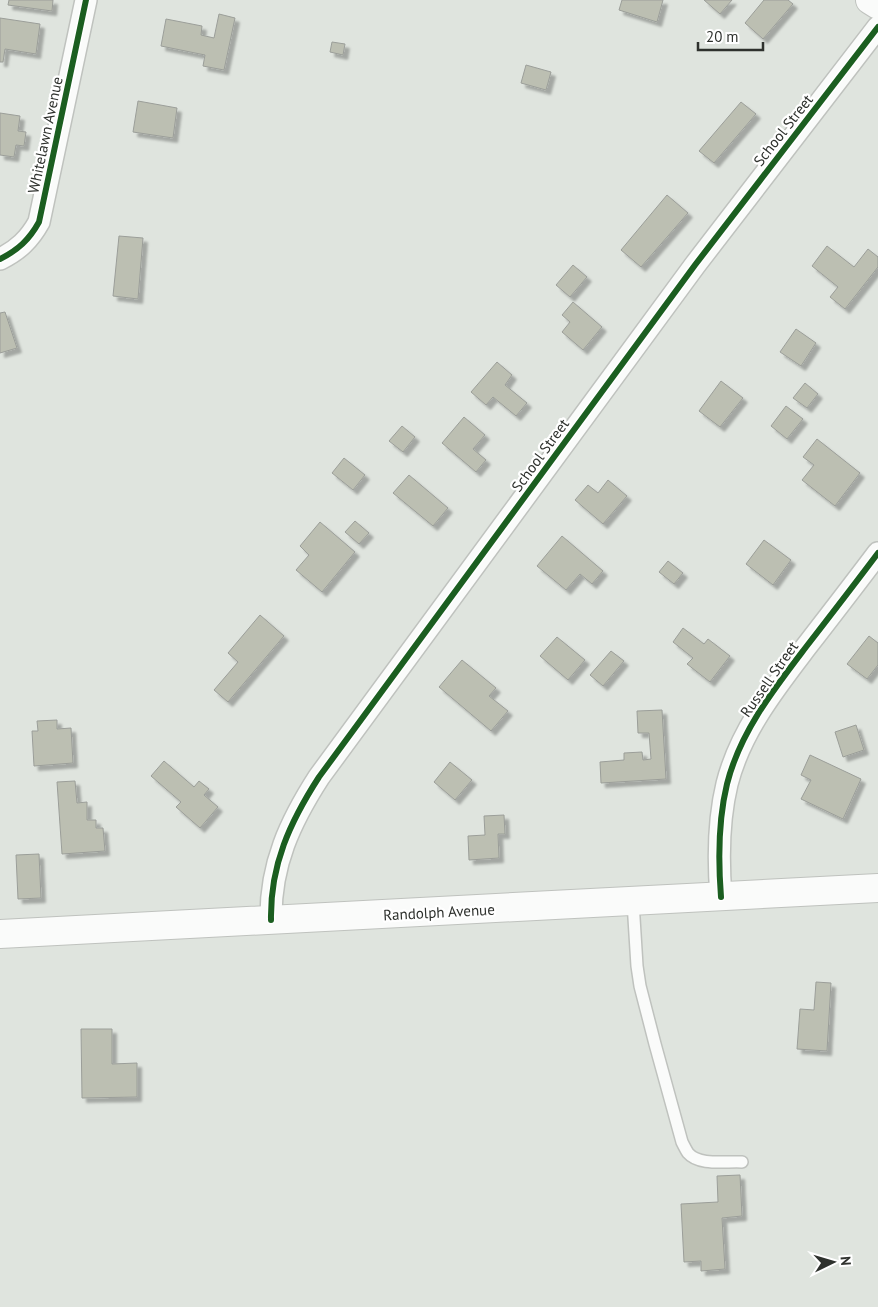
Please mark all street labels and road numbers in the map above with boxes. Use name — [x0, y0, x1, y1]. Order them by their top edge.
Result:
street label: Whitelawn Avenue — [23, 75, 67, 195]
street label: School Street — [749, 90, 817, 170]
street label: School Street — [507, 415, 573, 495]
street label: Russell Street — [736, 637, 802, 721]
street label: Randolph Avenue — [383, 900, 495, 924]

